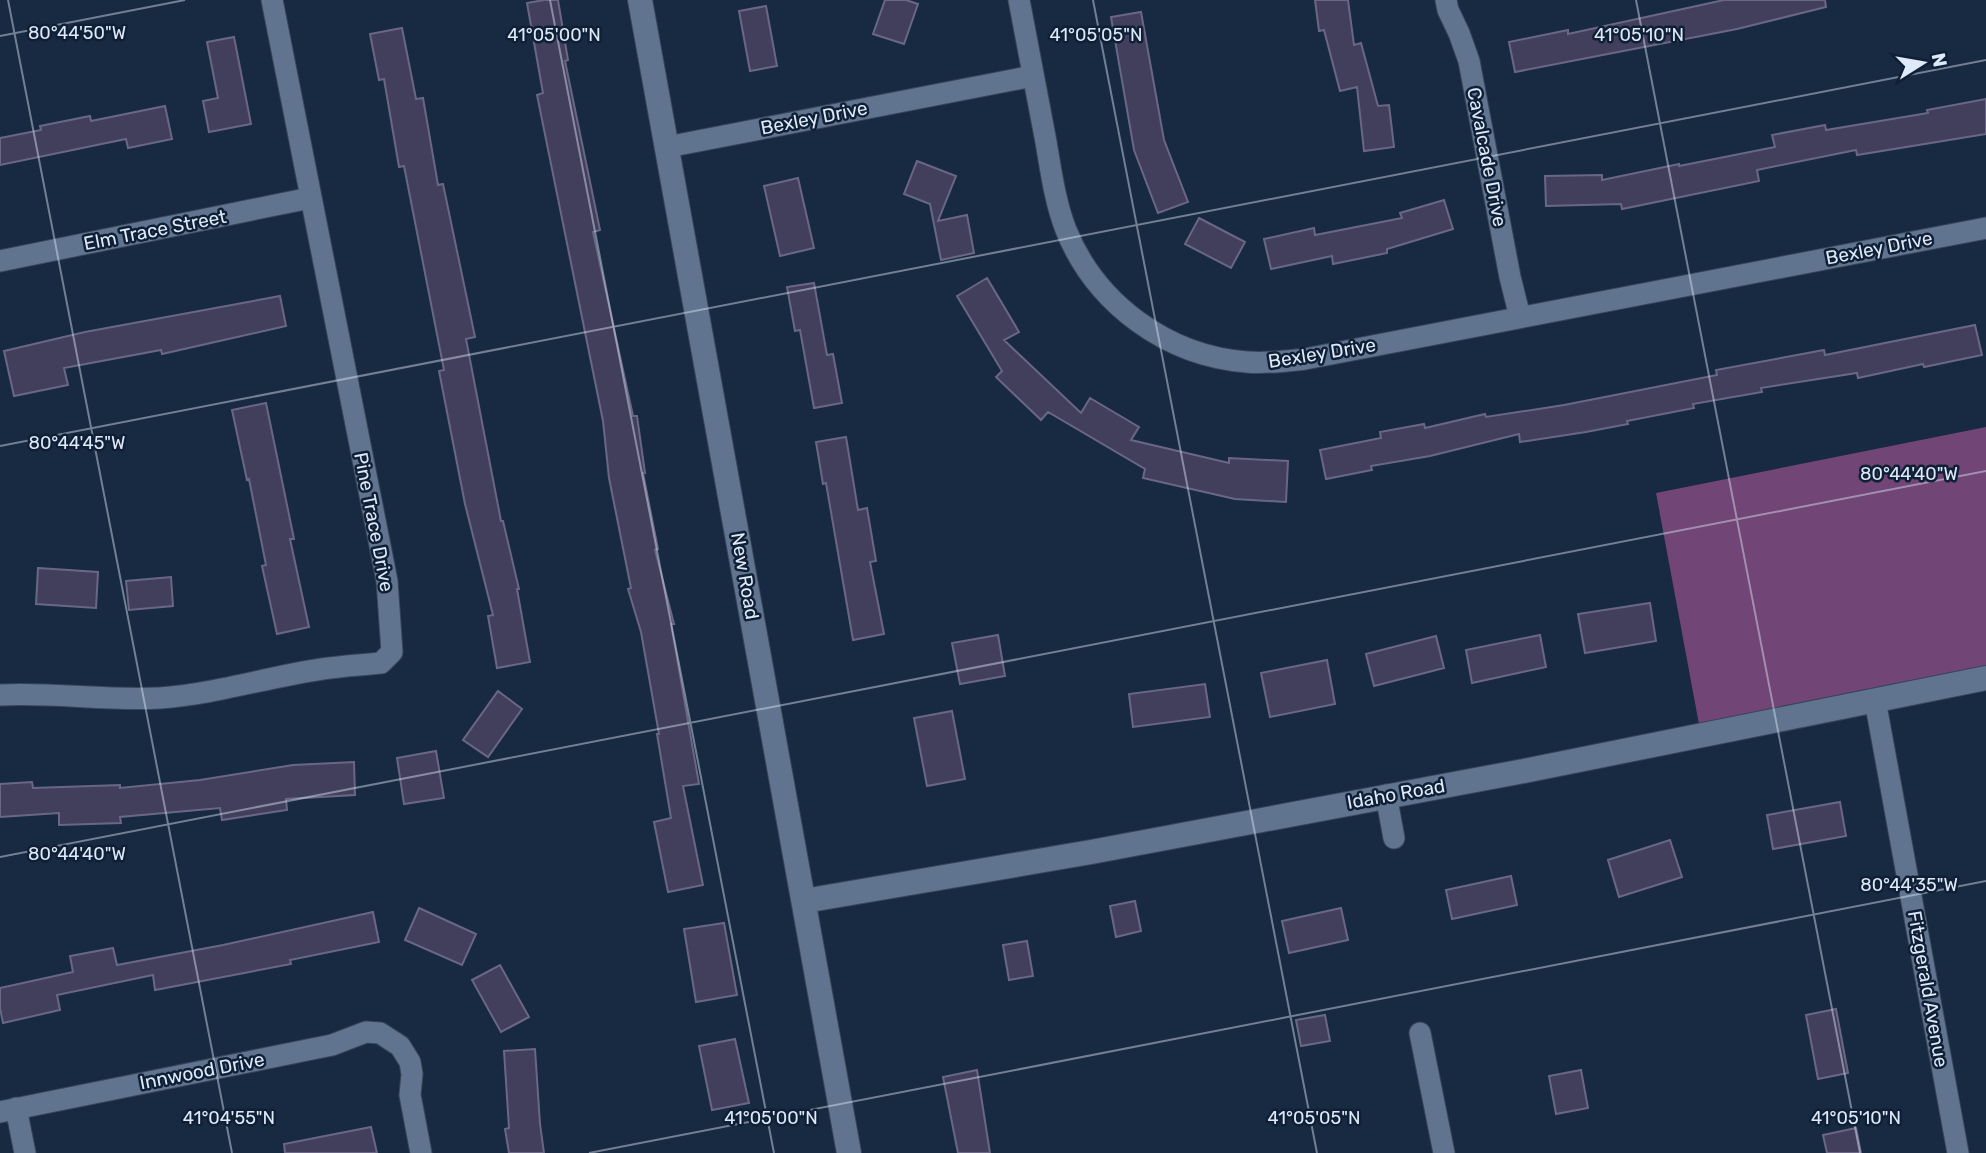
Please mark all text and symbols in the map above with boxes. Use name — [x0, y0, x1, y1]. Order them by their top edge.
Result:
text: 80°44'50"W — [28, 22, 126, 44]
text: 41°05'00"N — [507, 24, 601, 46]
text: 41°05'05"N — [1050, 24, 1142, 46]
text: 41°05'10"N — [1594, 24, 1684, 46]
north arrow — [1888, 28, 1958, 98]
text: N — [1927, 51, 1952, 69]
street label: Cavalcade Drive — [1462, 85, 1512, 229]
street label: Bexley Drive — [758, 96, 870, 140]
street label: Elm Trace Street — [82, 205, 229, 255]
street label: Bexley Drive — [1823, 226, 1935, 270]
street label: Bexley Drive — [1267, 333, 1377, 373]
text: 80°44'45"W — [28, 432, 126, 454]
street label: Pine Trace Drive — [349, 450, 399, 594]
text: 80°44'40"W — [1860, 463, 1958, 485]
street label: New Road — [726, 531, 764, 621]
street label: Idaho Road — [1345, 774, 1447, 814]
text: 80°44'40"W — [28, 843, 126, 865]
text: 80°44'35"W — [1860, 874, 1958, 896]
street label: Fitzgerald Avenue — [1903, 909, 1953, 1069]
street label: Innwood Drive — [138, 1048, 266, 1094]
text: 41°04'55"N — [183, 1107, 275, 1129]
text: 41°05'00"N — [724, 1107, 818, 1129]
text: 41°05'05"N — [1268, 1107, 1360, 1129]
text: 41°05'10"N — [1811, 1107, 1901, 1129]

